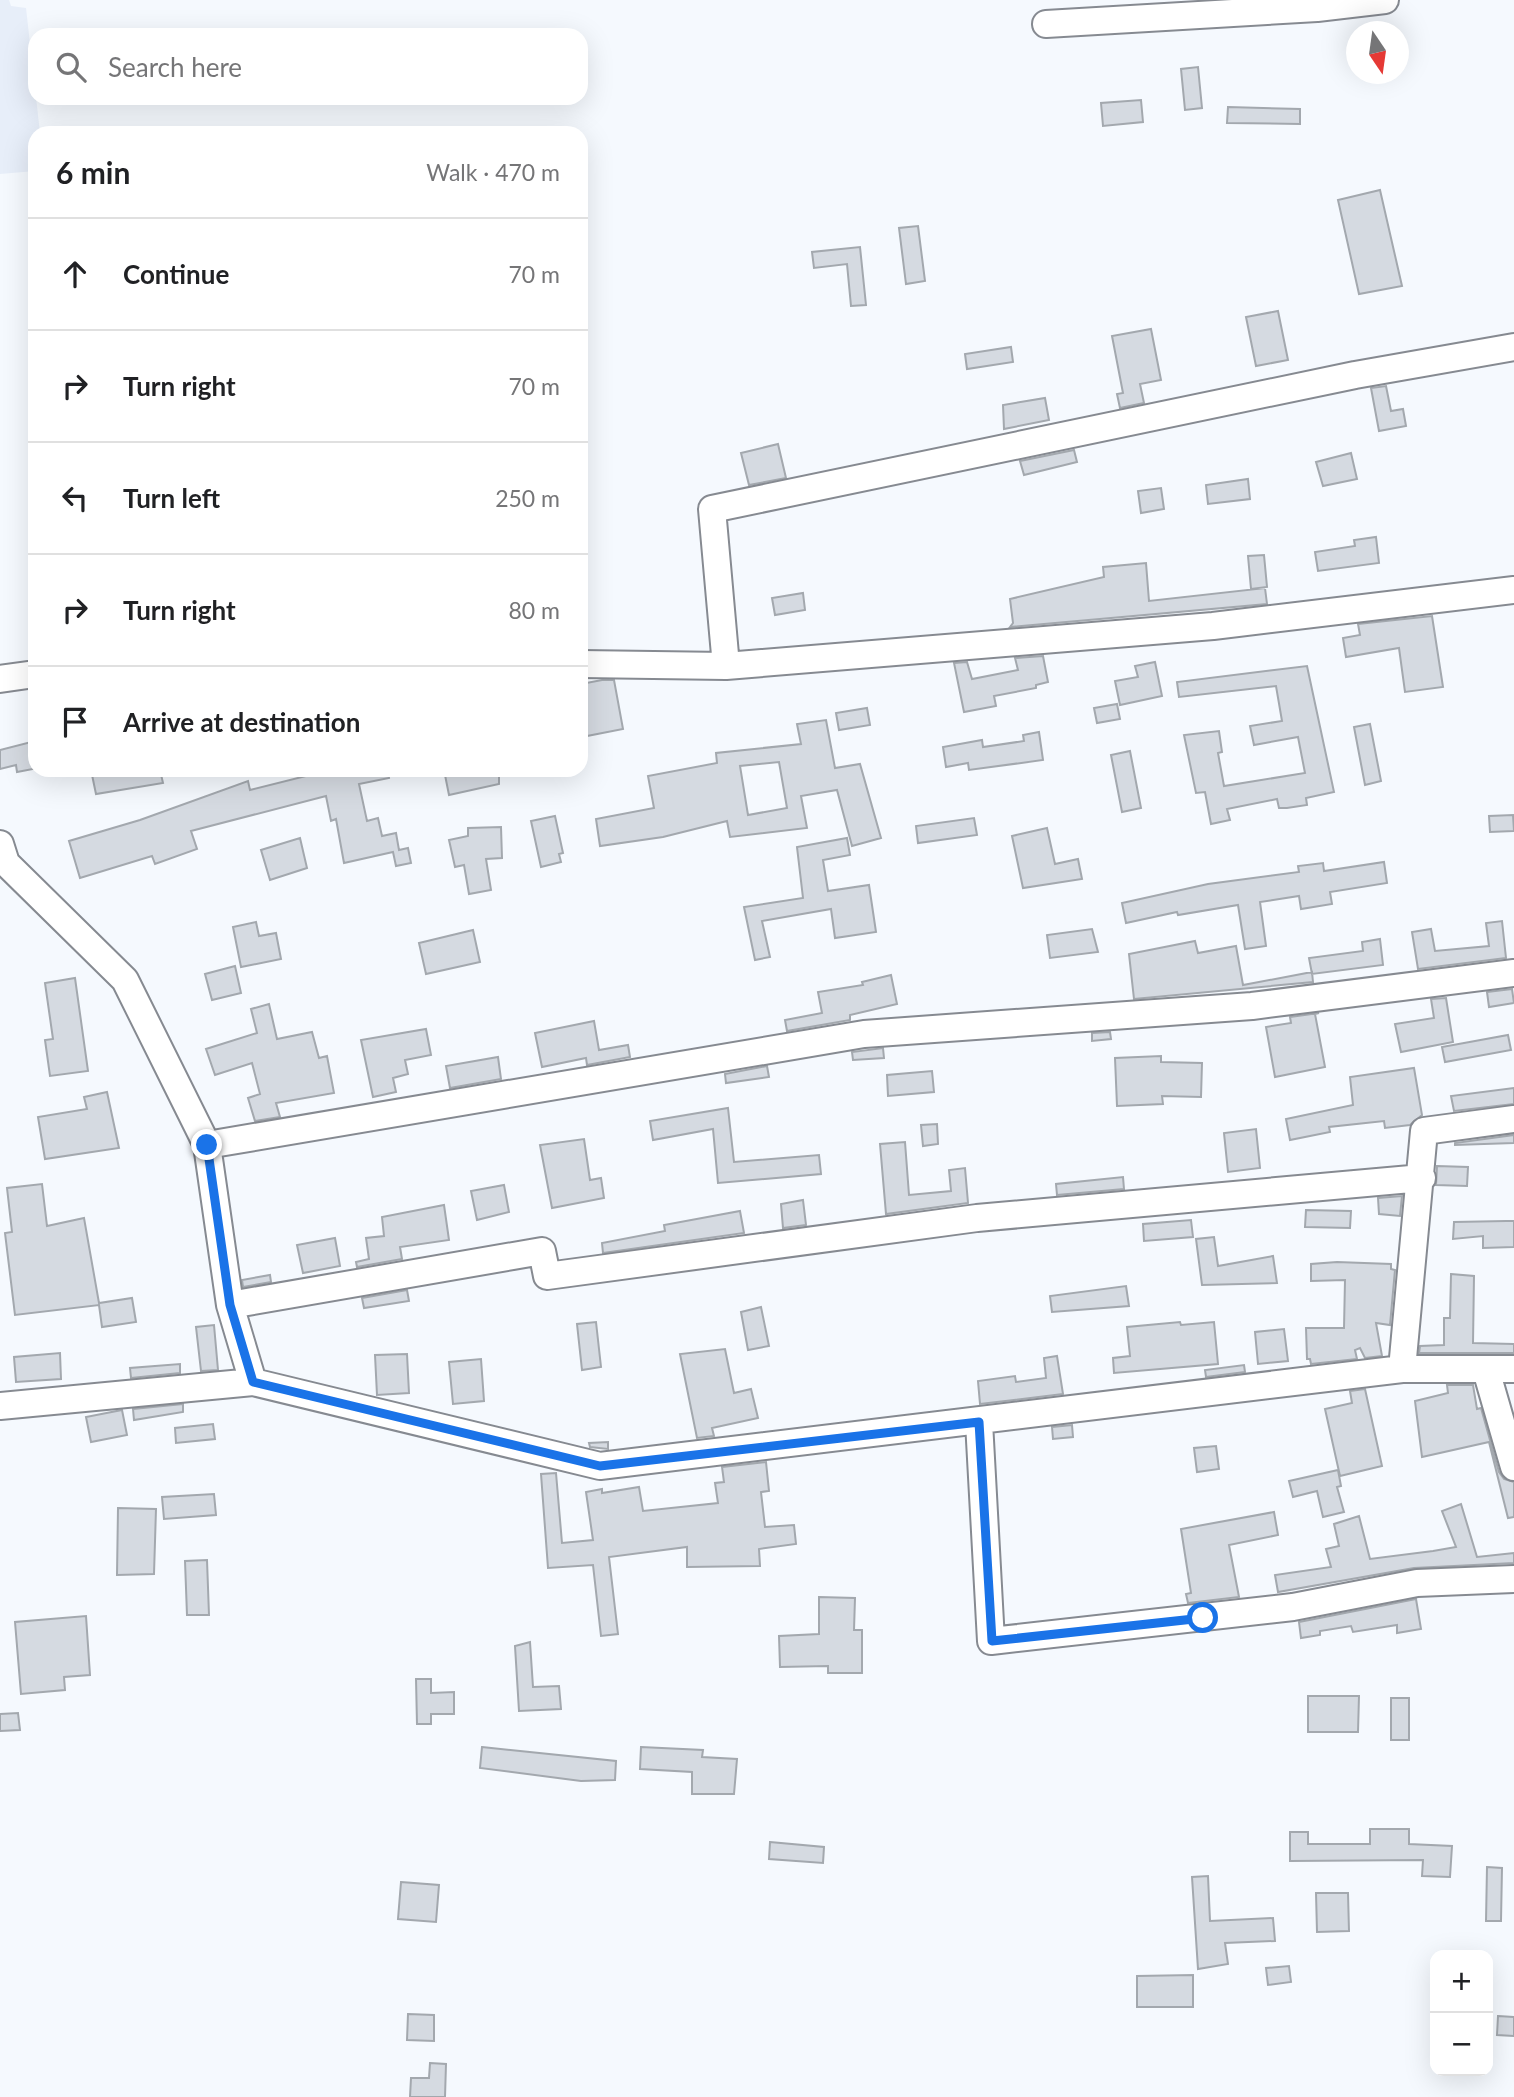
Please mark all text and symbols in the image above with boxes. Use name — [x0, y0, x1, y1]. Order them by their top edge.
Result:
north arrow — [1346, 21, 1409, 84]
search box — [28, 28, 588, 105]
icon: search — [52, 48, 90, 86]
text: Search here — [108, 51, 242, 83]
text: 6 min — [56, 154, 130, 190]
text: Walk · 470 m — [426, 158, 560, 186]
icon: ahead — [56, 255, 94, 293]
text: Continue — [123, 258, 229, 290]
text: 70 m — [509, 260, 560, 288]
icon: right — [56, 367, 94, 405]
text: Turn right — [123, 370, 236, 402]
text: 70 m — [509, 372, 560, 400]
icon: left — [56, 479, 94, 517]
text: Turn left — [123, 482, 220, 514]
text: 250 m — [495, 484, 560, 512]
icon: right — [56, 591, 94, 629]
text: Turn right — [123, 594, 236, 626]
text: 80 m — [509, 596, 560, 624]
icon: arrive — [56, 703, 94, 741]
text: Arrive at destination — [123, 706, 360, 738]
route end — [191, 1129, 222, 1160]
route start — [1187, 1602, 1218, 1633]
map controls — [1430, 1950, 1493, 2076]
button: + — [1430, 1950, 1493, 2013]
button: − — [1430, 2013, 1493, 2076]

